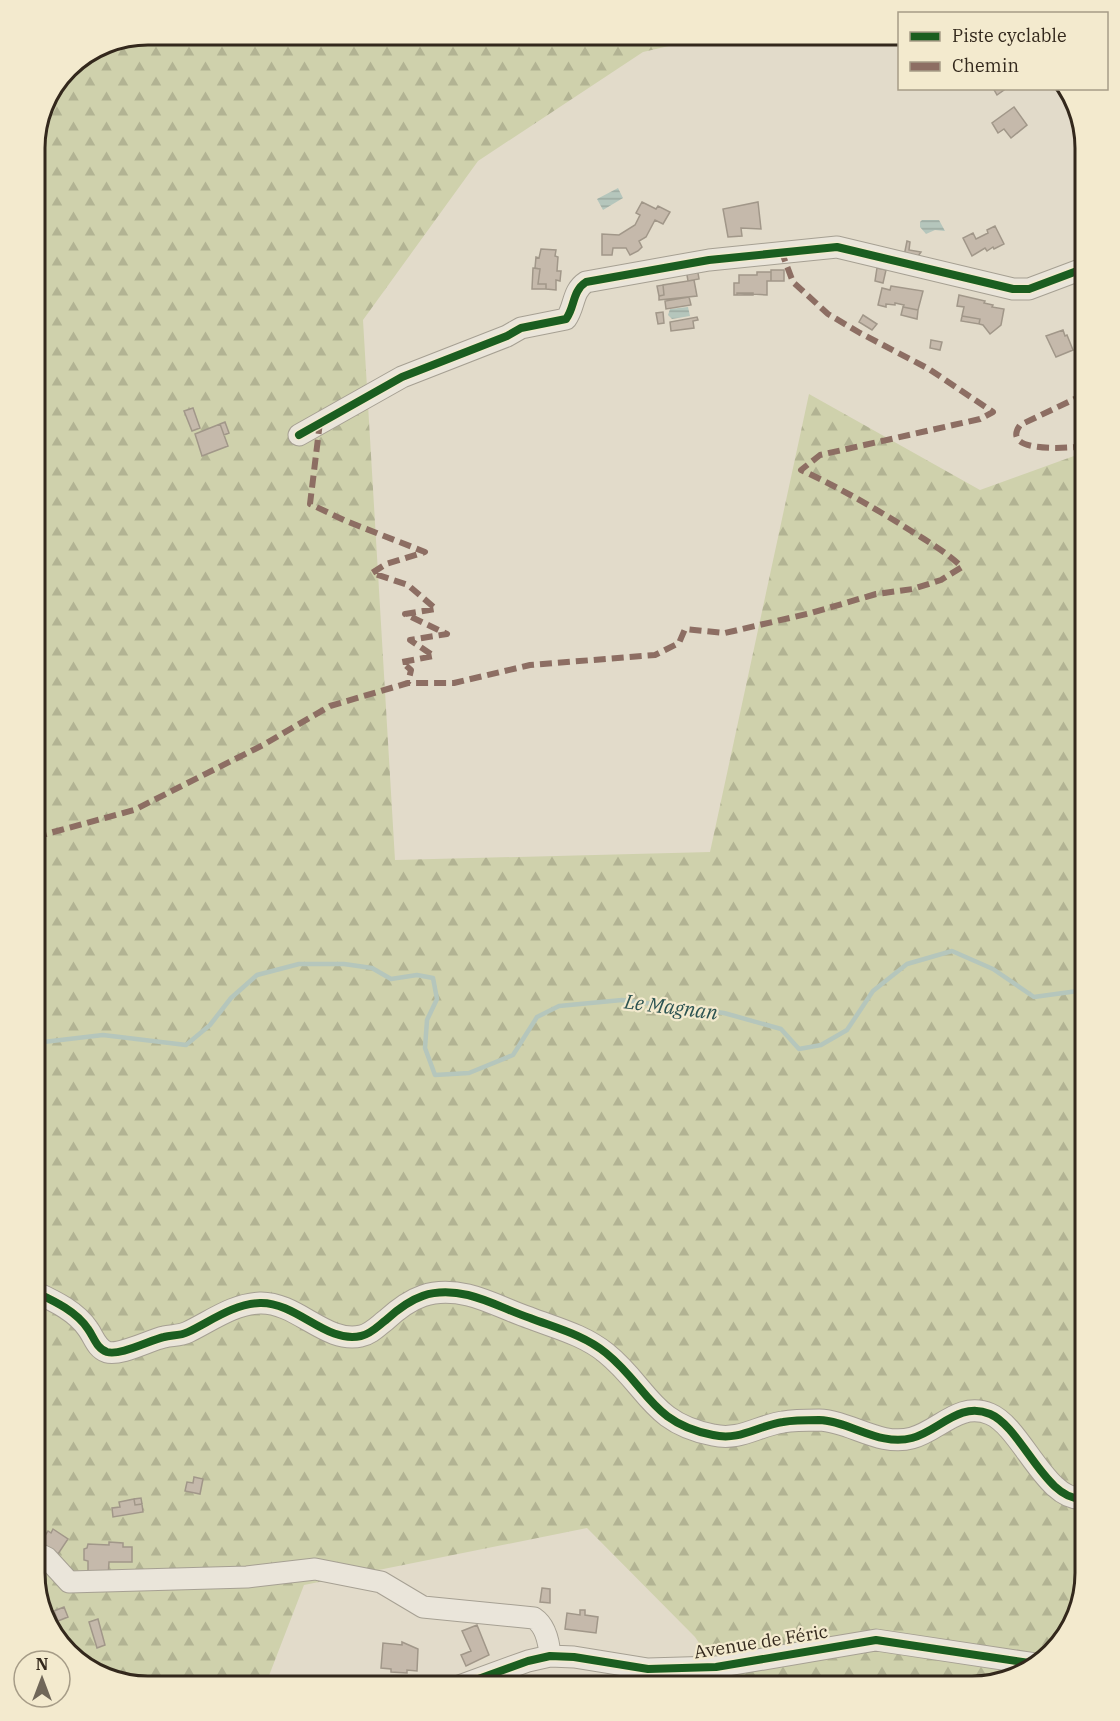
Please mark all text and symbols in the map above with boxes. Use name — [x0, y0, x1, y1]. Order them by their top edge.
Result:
legend — [898, 12, 1108, 90]
text: Piste cyclable — [952, 24, 1067, 47]
text: Chemin — [952, 54, 1019, 77]
water label: Le Magnan — [622, 987, 720, 1026]
street label: Avenue de Féric — [692, 1620, 830, 1663]
north arrow — [12, 1649, 72, 1709]
text: N — [36, 1654, 48, 1674]

